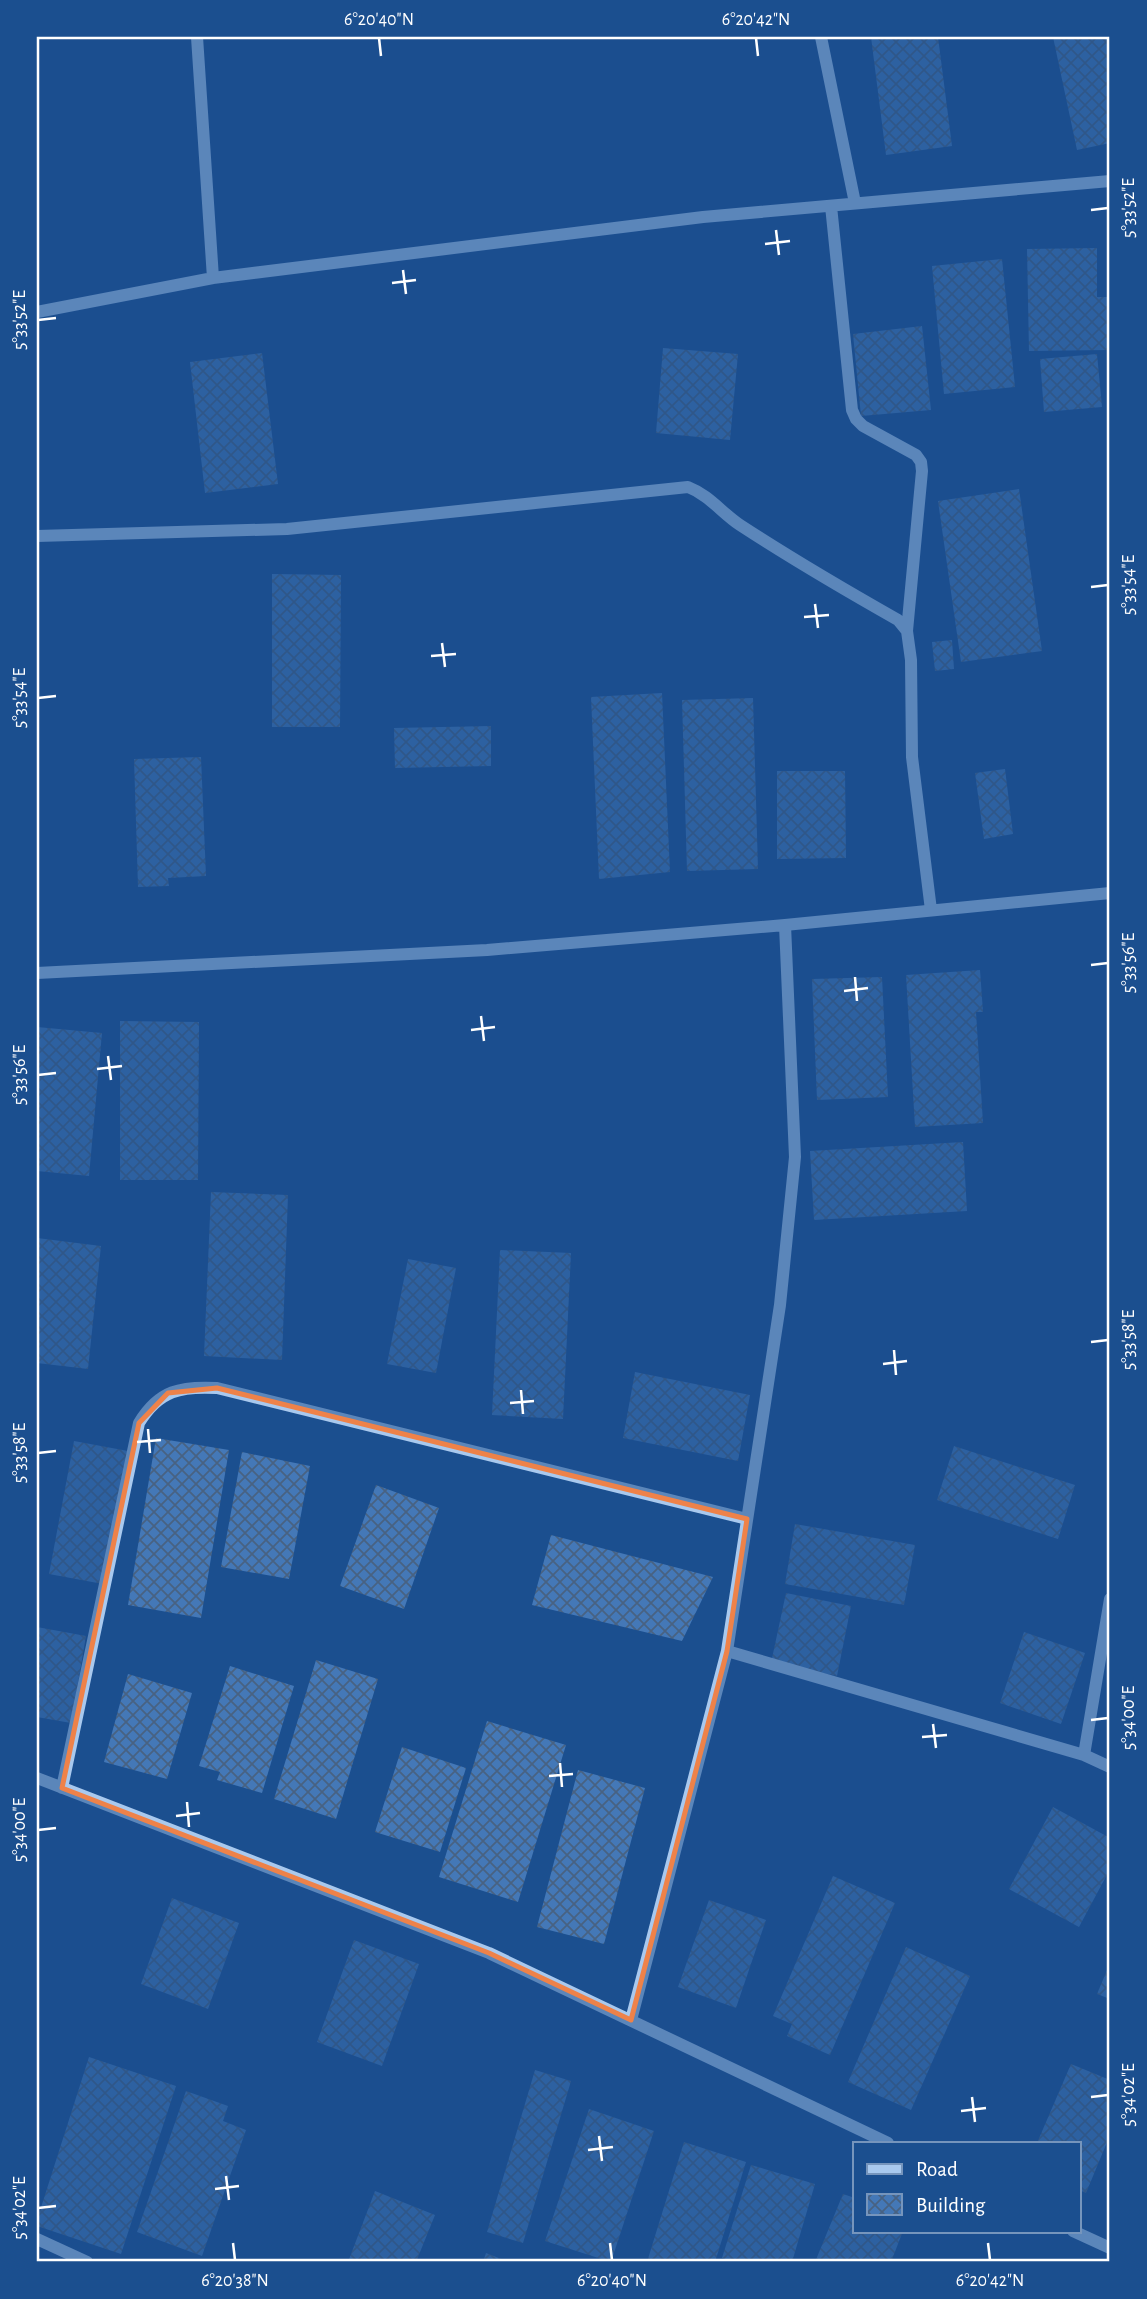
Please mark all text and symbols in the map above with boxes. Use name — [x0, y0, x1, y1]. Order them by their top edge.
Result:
text: 6°20'40"N — [344, 11, 414, 29]
text: 6°20'42"N — [722, 11, 790, 29]
text: 5°33'52"E — [1120, 178, 1138, 238]
text: 5°33'52"E — [11, 290, 29, 350]
text: 5°33'54"E — [1120, 554, 1138, 615]
text: 5°33'54"E — [11, 667, 29, 728]
text: 5°33'56"E — [1120, 933, 1138, 993]
text: 5°33'56"E — [11, 1045, 29, 1105]
text: 5°33'58"E — [1120, 1309, 1138, 1370]
text: 5°33'58"E — [11, 1422, 29, 1483]
text: 5°34'00"E — [1120, 1685, 1138, 1750]
text: 5°34'00"E — [11, 1797, 29, 1862]
text: 5°34'02"E — [1120, 2063, 1138, 2127]
legend — [853, 2142, 1080, 2232]
text: Road — [916, 2159, 958, 2180]
text: 5°34'02"E — [11, 2176, 29, 2240]
text: Building — [916, 2195, 986, 2216]
text: 6°20'38"N — [201, 2272, 269, 2290]
text: 6°20'40"N — [577, 2272, 647, 2290]
text: 6°20'42"N — [956, 2272, 1024, 2290]

